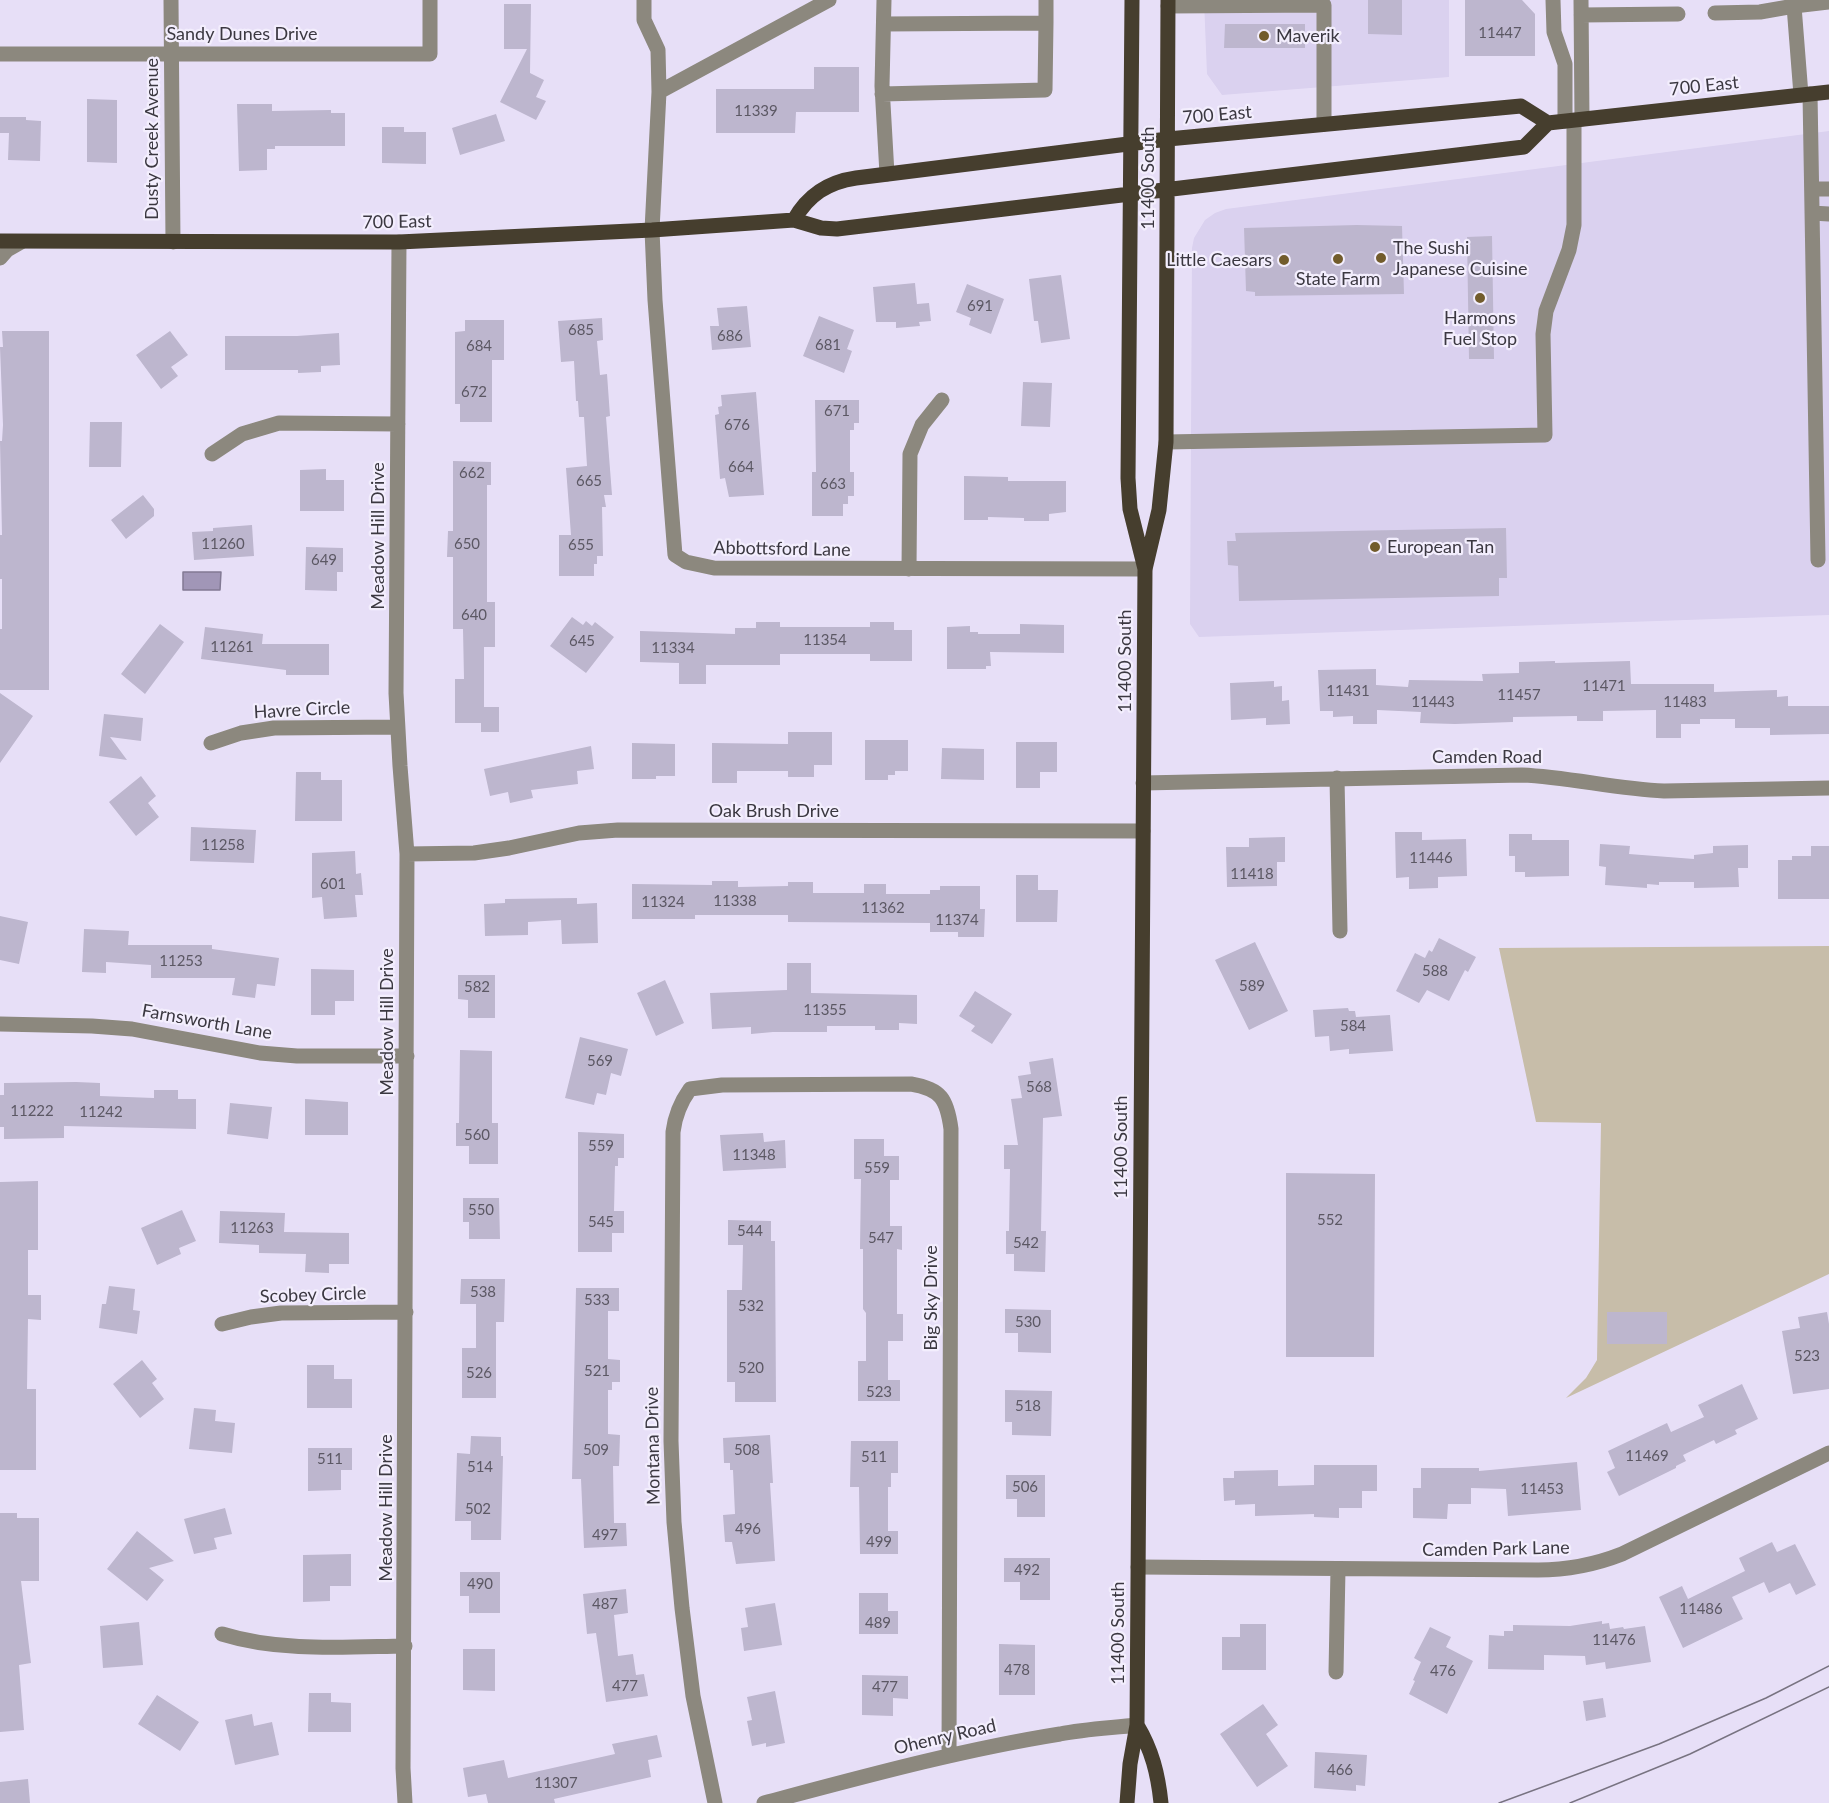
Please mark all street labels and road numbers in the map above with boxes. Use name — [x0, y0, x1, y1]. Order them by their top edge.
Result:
street label: Sandy Dunes Drive — [166, 23, 318, 45]
street label: Dusty Creek Avenue — [141, 58, 163, 220]
street label: 700 East — [1668, 72, 1740, 100]
street label: 700 East — [1181, 101, 1253, 129]
street label: 11400 South — [1137, 126, 1159, 230]
street label: 700 East — [362, 211, 432, 233]
street label: Meadow Hill Drive — [367, 462, 389, 610]
street label: Abbottsford Lane — [713, 537, 851, 561]
street label: 11400 South — [1114, 609, 1136, 713]
street label: Havre Circle — [253, 697, 351, 723]
street label: Camden Road — [1432, 746, 1542, 768]
street label: Oak Brush Drive — [709, 800, 839, 822]
street label: Meadow Hill Drive — [376, 948, 398, 1096]
street label: Farnsworth Lane — [140, 1000, 274, 1044]
street label: 11400 South — [1110, 1095, 1132, 1199]
street label: Big Sky Drive — [920, 1245, 942, 1351]
street label: Scobey Circle — [259, 1282, 367, 1308]
street label: Montana Drive — [641, 1387, 665, 1505]
street label: Meadow Hill Drive — [375, 1434, 397, 1582]
street label: Camden Park Lane — [1422, 1537, 1570, 1561]
street label: 11400 South — [1107, 1581, 1129, 1685]
street label: Ohenry Road — [892, 1715, 998, 1759]

